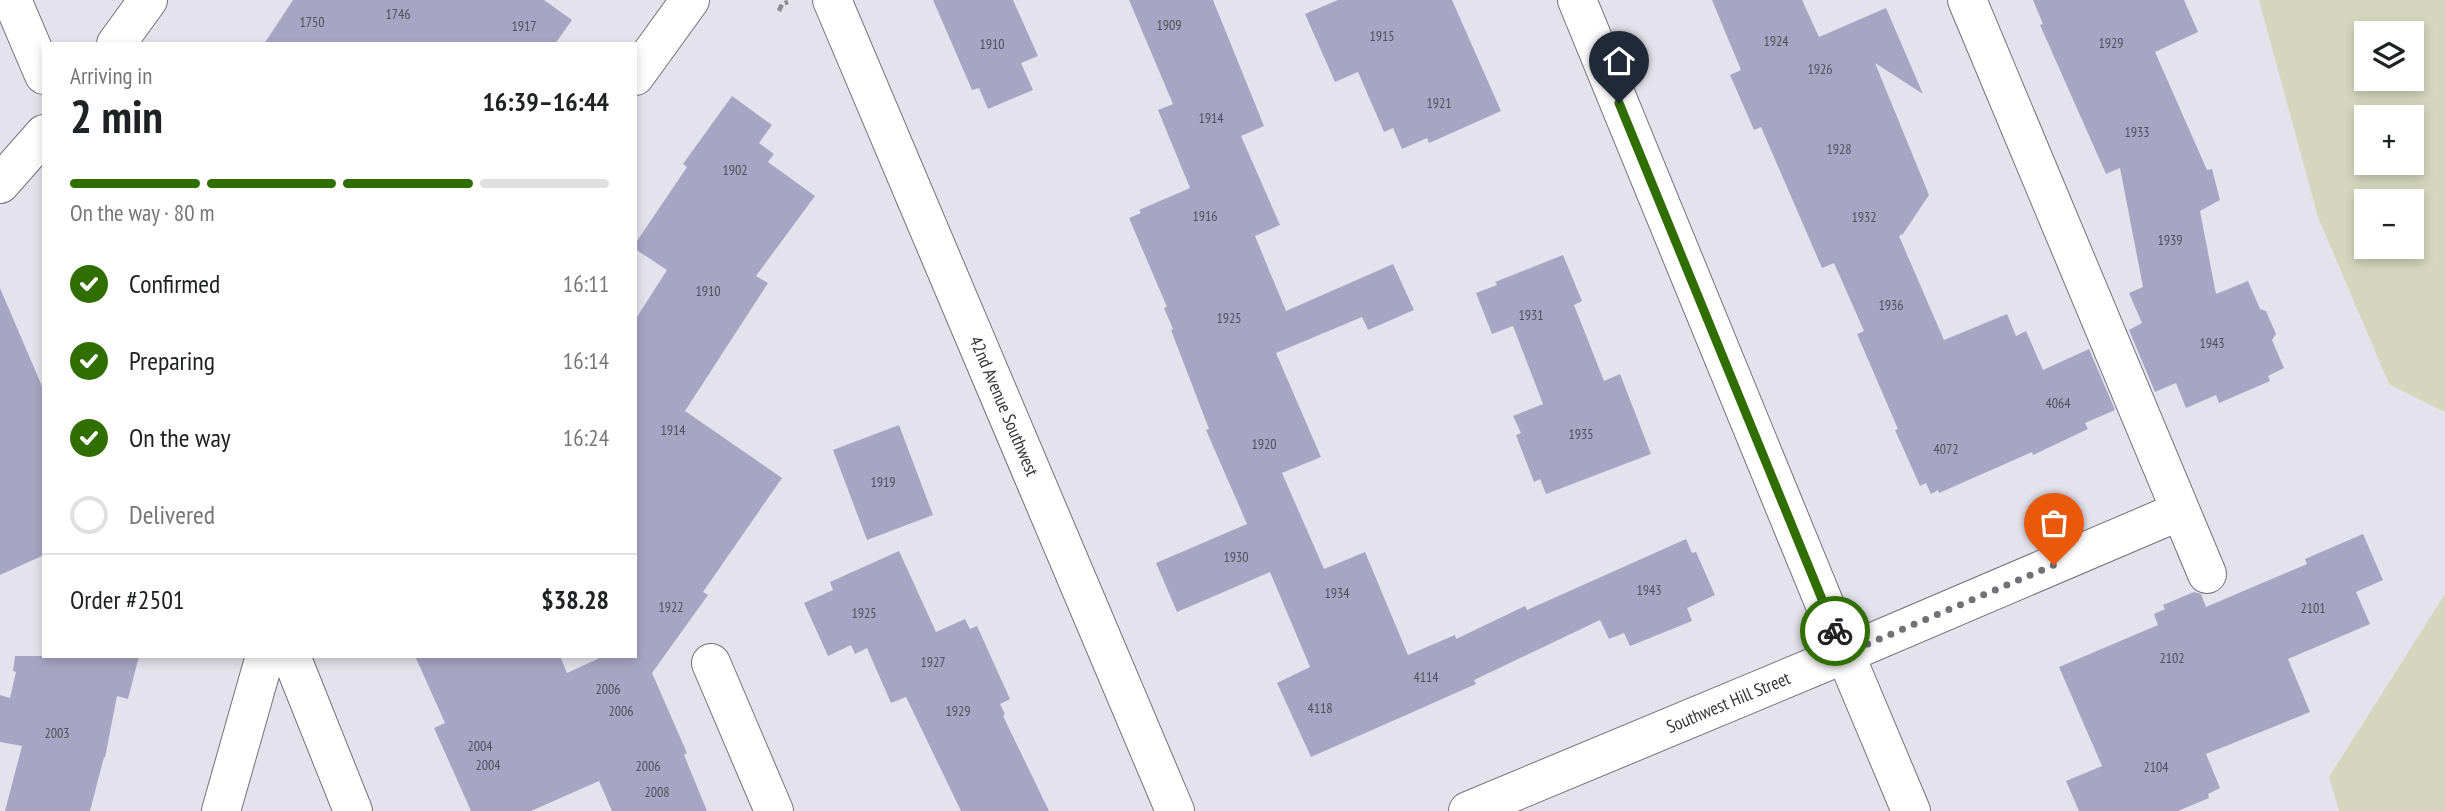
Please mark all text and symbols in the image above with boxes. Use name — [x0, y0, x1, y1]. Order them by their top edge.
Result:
house number: 1746 — [385, 5, 411, 23]
house number: 1750 — [299, 13, 325, 31]
house number: 1909 — [1156, 16, 1182, 34]
house number: 1917 — [511, 17, 537, 35]
map controls — [2354, 21, 2424, 259]
button: layers — [2354, 21, 2424, 91]
house number: 1915 — [1369, 27, 1395, 45]
pin — [1589, 31, 1649, 103]
house number: 1924 — [1763, 32, 1789, 50]
house number: 1929 — [2098, 34, 2124, 52]
house number: 1910 — [979, 35, 1005, 53]
icon: home — [1600, 42, 1638, 80]
house number: 1926 — [1807, 60, 1833, 78]
text: Arriving in — [70, 61, 152, 90]
text: 16:39–16:44 — [482, 85, 609, 118]
text: 2 min — [70, 86, 163, 146]
house number: 1921 — [1426, 94, 1452, 112]
button: + — [2354, 105, 2424, 175]
house number: 1914 — [1198, 109, 1224, 127]
house number: 1933 — [2124, 123, 2150, 141]
house number: 1928 — [1826, 140, 1852, 158]
house number: 1902 — [722, 161, 748, 179]
button: − — [2354, 189, 2424, 259]
text: On the way · 80 m — [70, 198, 214, 227]
house number: 1916 — [1192, 207, 1218, 225]
house number: 1932 — [1851, 208, 1877, 226]
house number: 1939 — [2157, 231, 2183, 249]
icon: check — [70, 265, 108, 303]
text: Confirmed — [129, 267, 220, 300]
text: 16:11 — [563, 269, 609, 298]
house number: 1910 — [695, 282, 721, 300]
house number: 1936 — [1878, 296, 1904, 314]
house number: 1931 — [1518, 306, 1544, 324]
house number: 1925 — [1216, 309, 1242, 327]
street label: 42nd Avenue Southwest — [964, 333, 1044, 479]
house number: 1943 — [2199, 334, 2225, 352]
icon: check — [70, 342, 108, 380]
text: Preparing — [129, 344, 215, 377]
text: 16:14 — [563, 346, 609, 375]
house number: 4064 — [2045, 394, 2071, 412]
icon: check — [70, 419, 108, 457]
text: On the way — [129, 421, 231, 454]
house number: 1914 — [660, 421, 686, 439]
text: 16:24 — [563, 423, 609, 452]
house number: 1935 — [1568, 425, 1594, 443]
house number: 1920 — [1251, 435, 1277, 453]
house number: 4072 — [1933, 440, 1959, 458]
house number: 1919 — [870, 473, 896, 491]
pin — [2024, 493, 2084, 565]
text: Delivered — [129, 498, 215, 531]
icon: bag — [2035, 504, 2073, 542]
house number: 1930 — [1223, 548, 1249, 566]
house number: 1943 — [1636, 581, 1662, 599]
text: Order #2501 — [70, 583, 185, 616]
text: $38.28 — [541, 583, 609, 616]
house number: 1934 — [1324, 584, 1350, 602]
courier — [1800, 596, 1870, 666]
house number: 1922 — [658, 598, 684, 616]
house number: 2101 — [2300, 599, 2326, 617]
house number: 1925 — [851, 604, 877, 622]
icon: bike — [1816, 612, 1854, 650]
house number: 2102 — [2159, 649, 2185, 667]
house number: 1927 — [920, 653, 946, 671]
street label: Southwest Hill Street — [1663, 666, 1794, 738]
house number: 4114 — [1413, 668, 1439, 686]
house number: 2006 — [595, 680, 621, 698]
house number: 4118 — [1307, 699, 1333, 717]
house number: 2006 — [608, 702, 634, 720]
house number: 1929 — [945, 702, 971, 720]
house number: 2003 — [44, 724, 70, 742]
house number: 2004 — [467, 737, 493, 755]
house number: 2004 — [475, 756, 501, 774]
house number: 2006 — [635, 757, 661, 775]
house number: 2104 — [2143, 758, 2169, 776]
house number: 2008 — [644, 783, 670, 801]

